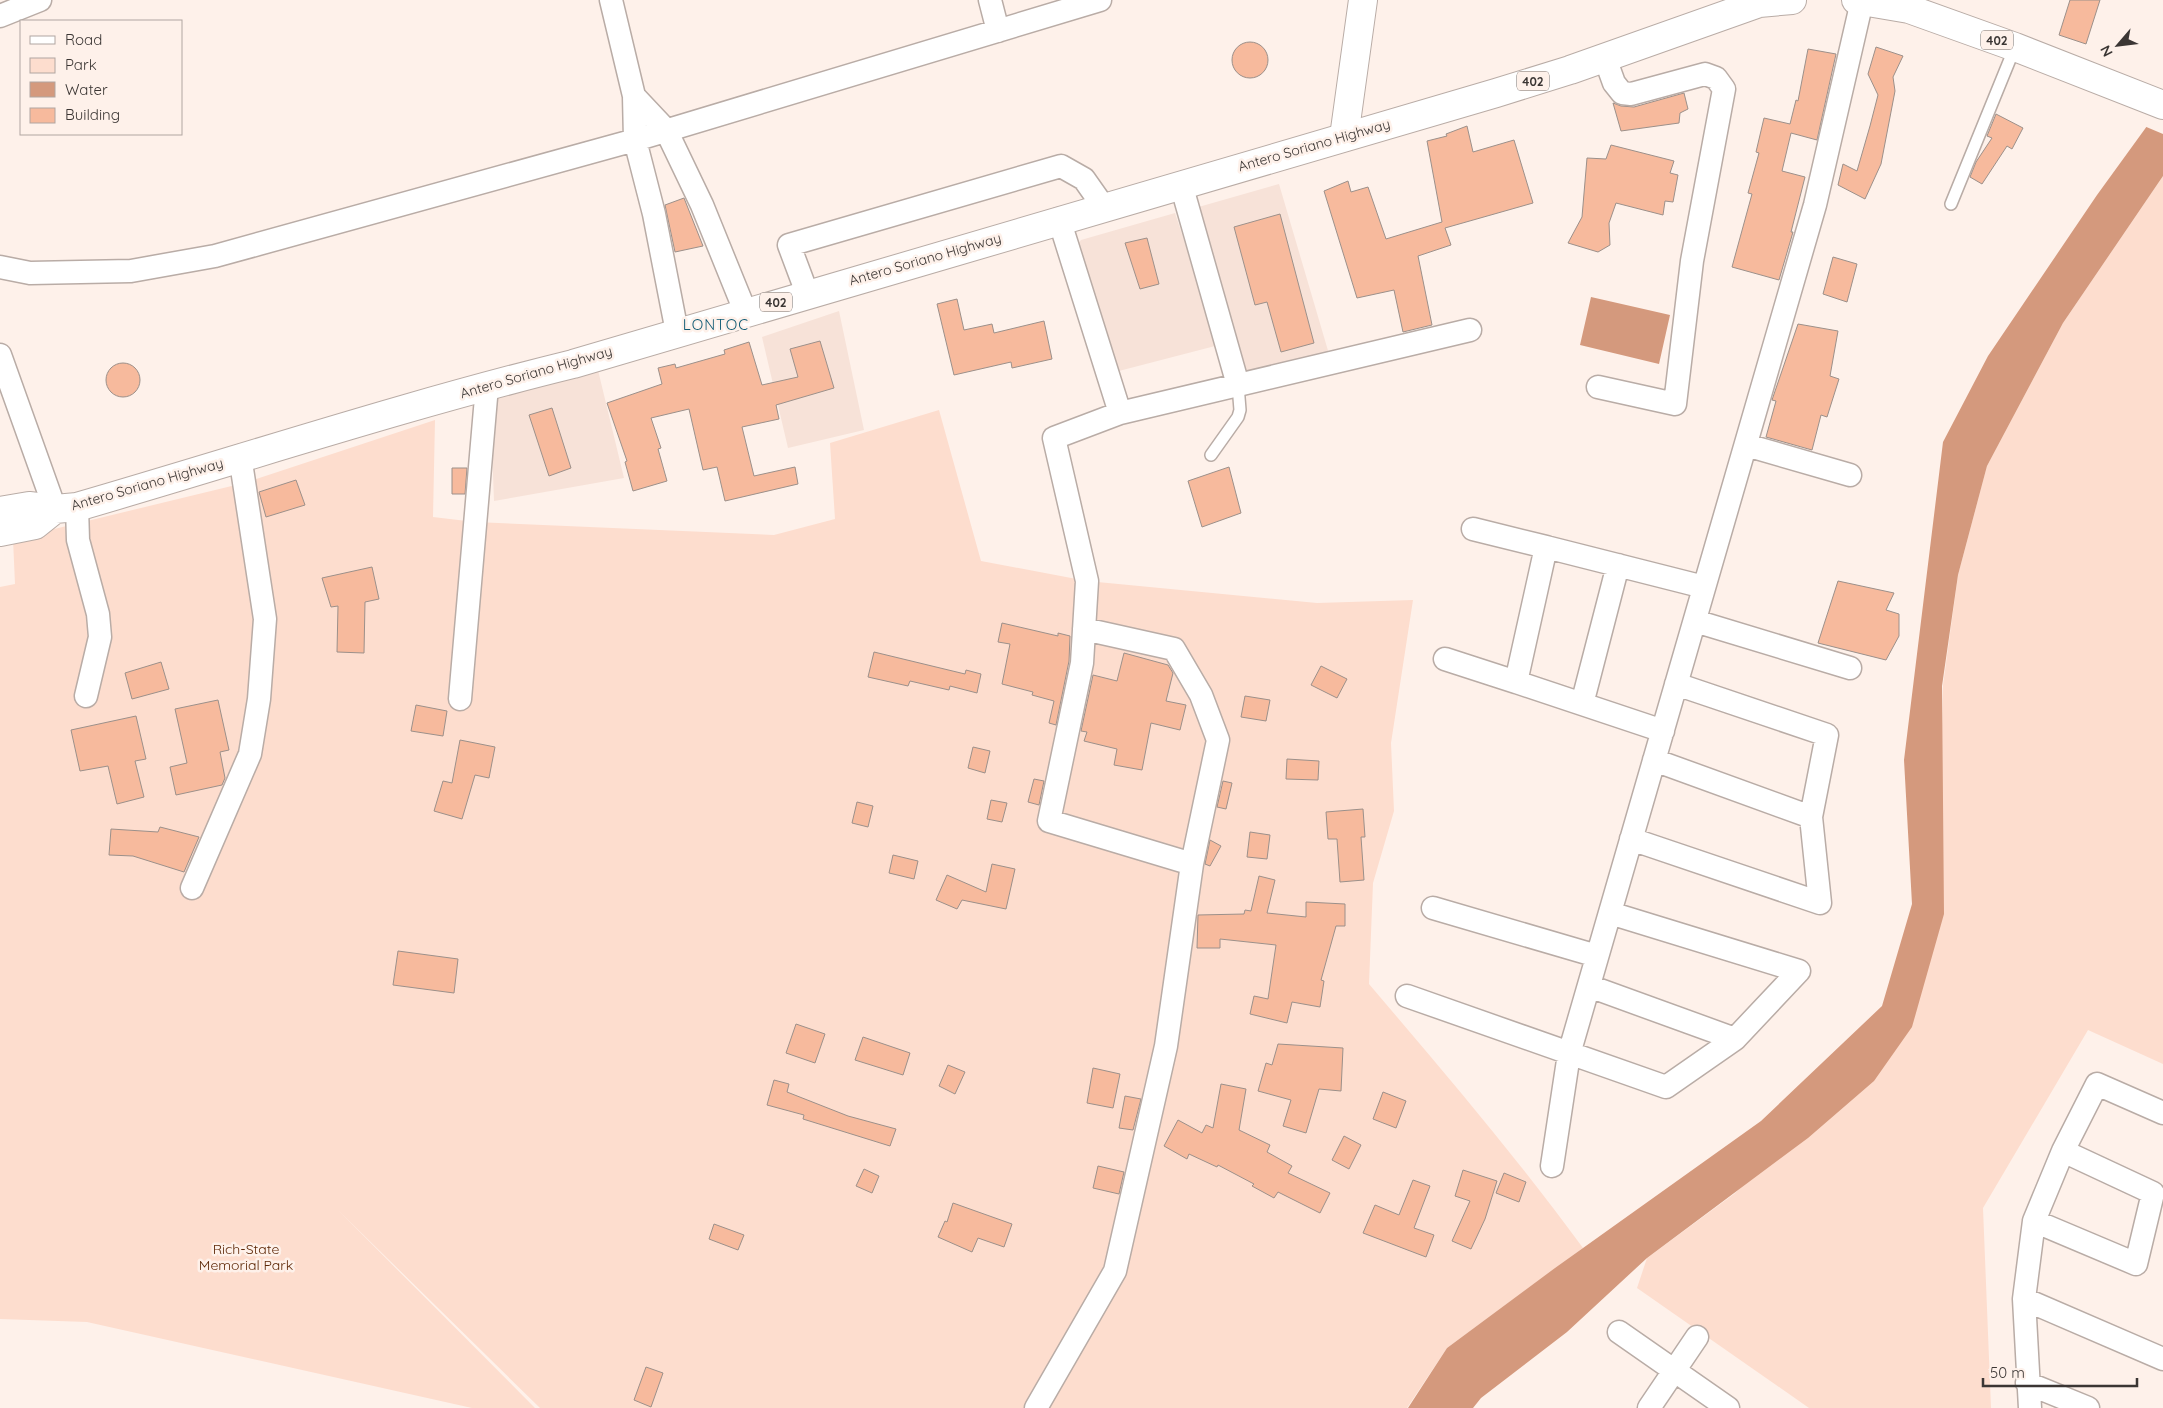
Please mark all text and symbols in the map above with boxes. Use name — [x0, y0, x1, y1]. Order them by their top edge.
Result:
legend — [20, 20, 182, 135]
north arrow — [2093, 20, 2143, 70]
text: Road — [65, 30, 102, 49]
road number: 402 — [1981, 30, 2013, 50]
text: N — [2096, 42, 2117, 60]
text: Park — [65, 55, 97, 74]
road number: 402 — [1517, 72, 1549, 90]
text: Water — [65, 80, 108, 99]
text: Building — [65, 105, 120, 124]
street label: Antero Soriano Highway — [1236, 115, 1392, 175]
street label: Antero Soriano Highway — [847, 229, 1003, 289]
road number: 402 — [760, 292, 792, 312]
district label: LONTOC — [683, 315, 749, 334]
street label: Antero Soriano Highway — [458, 342, 614, 402]
street label: Antero Soriano Highway — [69, 454, 225, 514]
park label: Rich-State Memorial Park — [199, 1240, 293, 1274]
scale bar — [1983, 1356, 2137, 1388]
text: 50 m — [1990, 1363, 2025, 1382]

